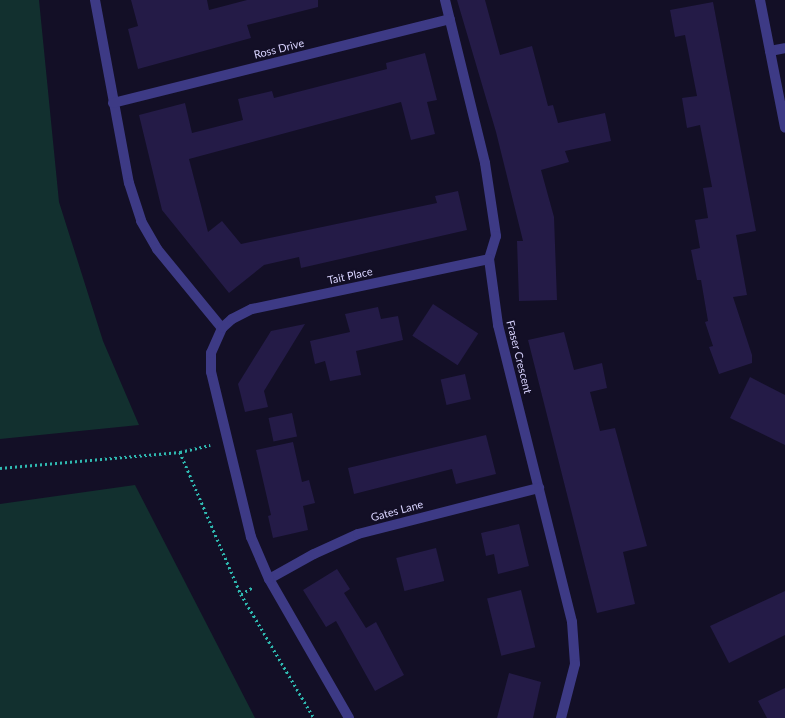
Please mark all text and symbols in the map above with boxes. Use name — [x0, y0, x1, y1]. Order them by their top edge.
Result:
street label: Ross Drive — [252, 36, 306, 62]
street label: Tait Place — [326, 265, 374, 287]
street label: Fraser Crescent — [504, 319, 534, 395]
street label: Gates Lane — [369, 498, 425, 524]

